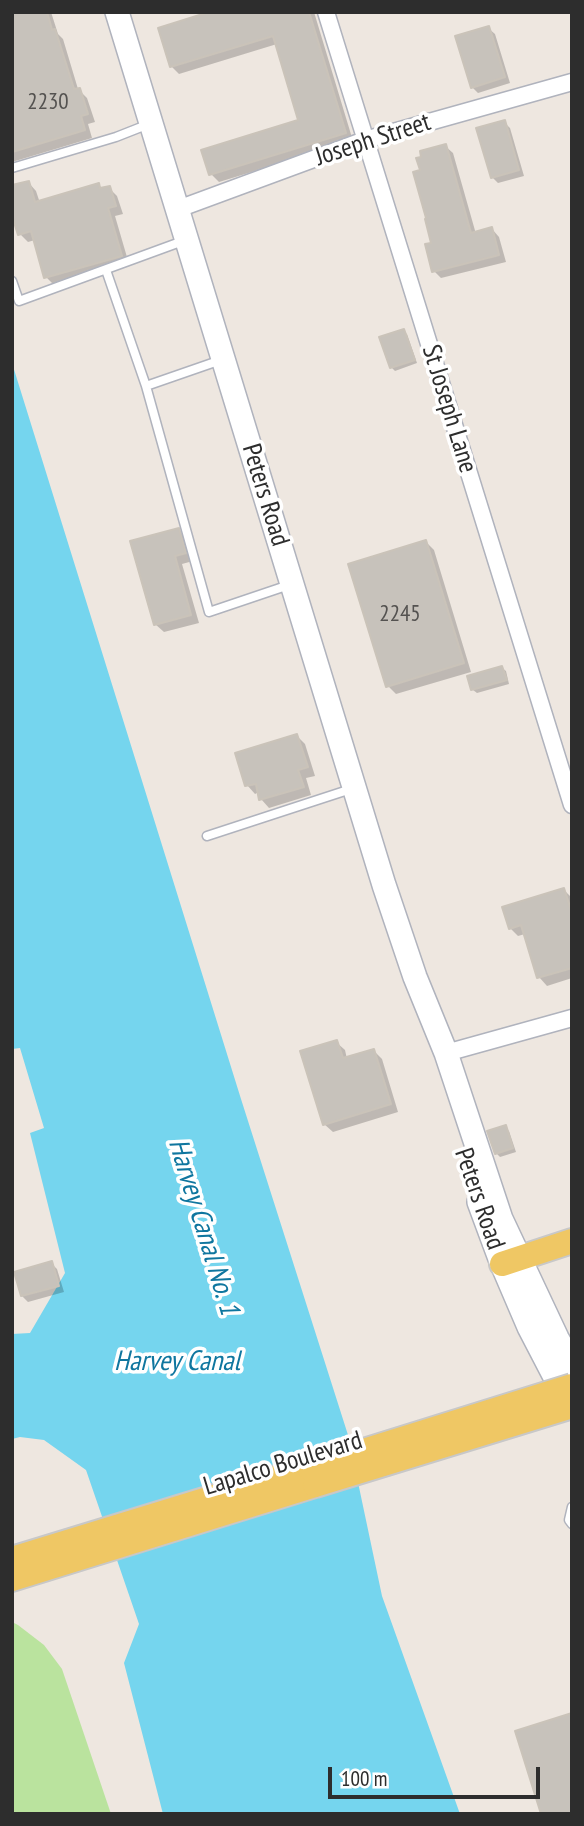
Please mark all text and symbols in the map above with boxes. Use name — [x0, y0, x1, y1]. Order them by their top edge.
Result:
house number: 2230 — [27, 88, 69, 116]
street label: Joseph Street — [312, 107, 434, 173]
street label: St Joseph Lane — [415, 341, 483, 477]
street label: Peters Road — [235, 440, 295, 550]
house number: 2245 — [379, 600, 421, 628]
water label: Harvey Canal No. 1 — [160, 1135, 246, 1319]
street label: Peters Road — [447, 1144, 511, 1254]
water label: Harvey Canal — [114, 1345, 240, 1379]
street label: Lapalco Boulevard — [200, 1425, 366, 1503]
scale bar — [332, 1752, 544, 1796]
text: 100 m — [341, 1765, 387, 1792]

